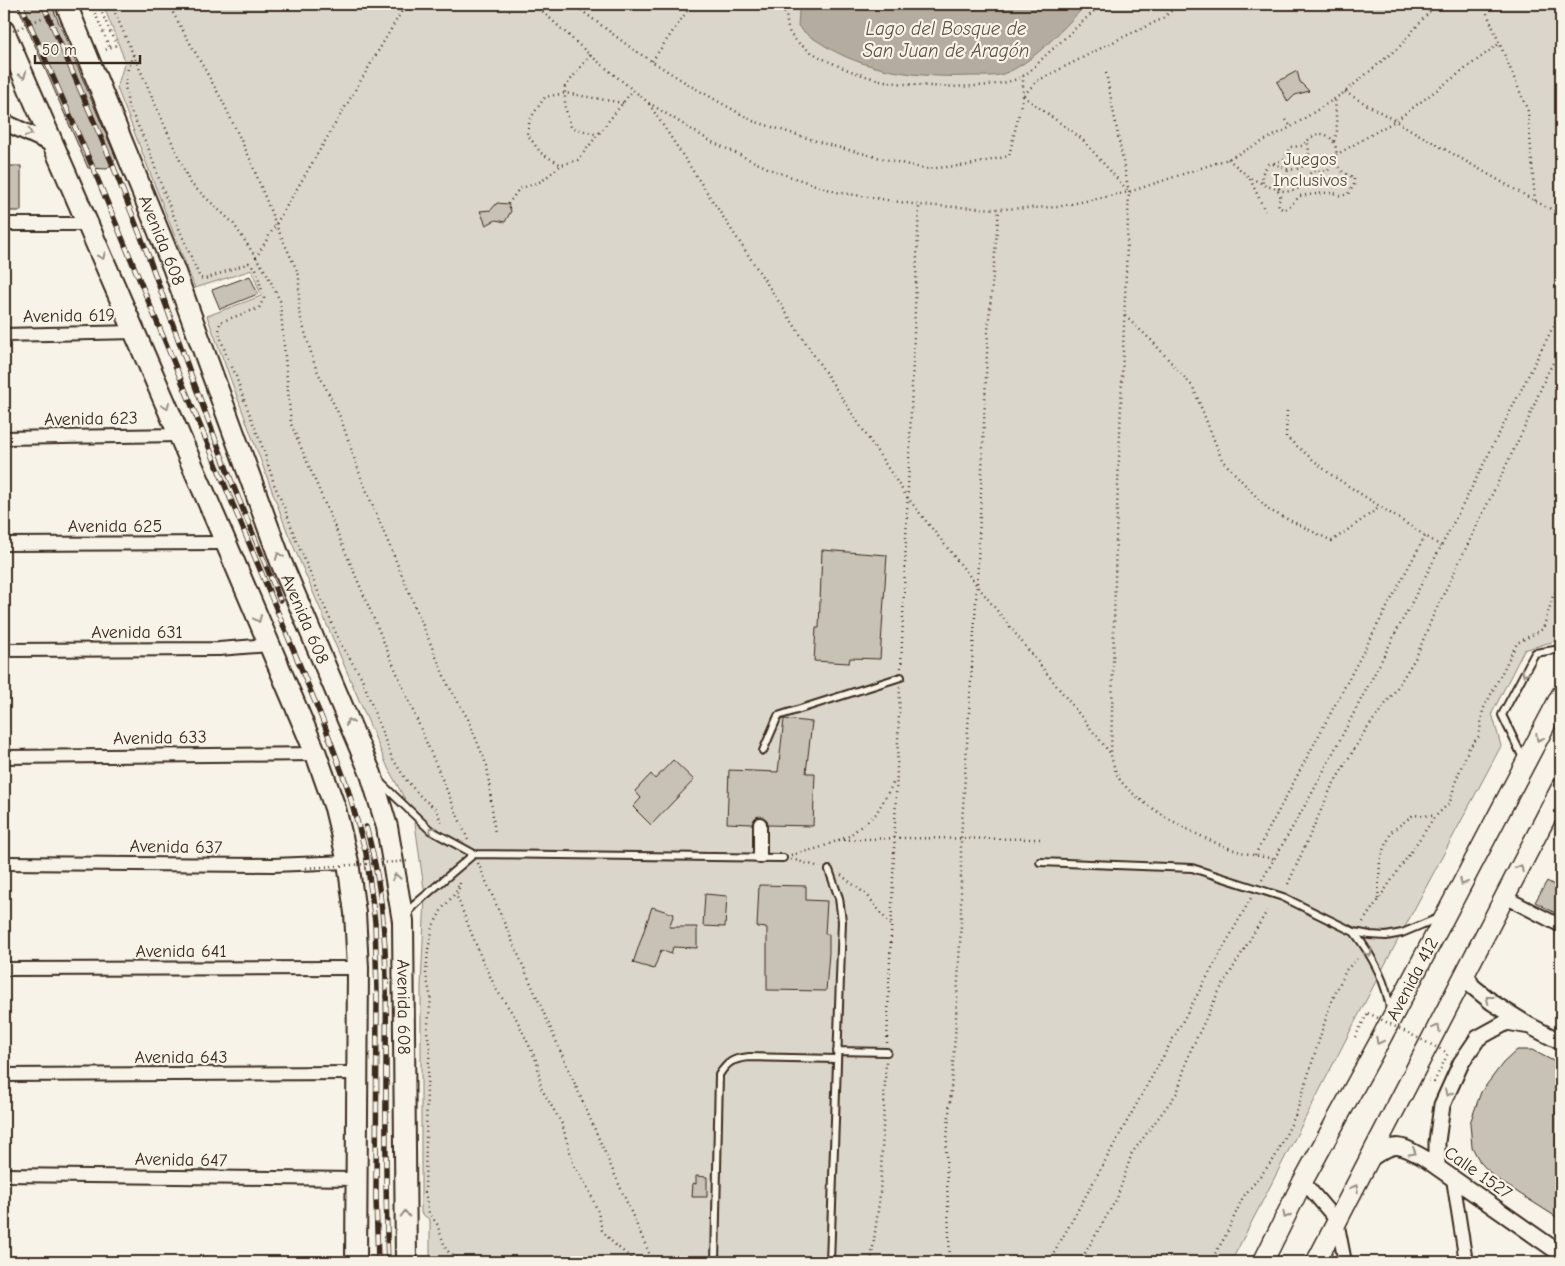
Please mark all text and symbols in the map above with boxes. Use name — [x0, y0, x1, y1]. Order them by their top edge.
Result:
water label: Lago del Bosque de San Juan de Aragón — [863, 18, 1029, 62]
scale bar — [35, 32, 140, 64]
text: 50 m — [42, 41, 77, 59]
one-way arrow — [16, 70, 27, 79]
one-way arrow — [24, 127, 33, 138]
park label: Juegos Inclusivos — [1273, 149, 1347, 191]
street label: Avenida 608 — [134, 192, 189, 288]
one-way arrow — [96, 251, 107, 260]
street label: Avenida 619 — [23, 305, 115, 327]
one-way arrow — [161, 401, 171, 409]
street label: Avenida 623 — [44, 408, 138, 430]
street label: Avenida 625 — [68, 516, 162, 537]
one-way arrow — [275, 552, 285, 560]
street label: Avenida 608 — [277, 571, 334, 667]
one-way arrow — [252, 614, 263, 623]
street label: Avenida 631 — [91, 622, 183, 643]
one-way arrow — [1521, 668, 1531, 677]
one-way arrow — [345, 718, 355, 727]
street label: Avenida 633 — [113, 727, 207, 749]
one-way arrow — [1535, 733, 1545, 742]
one-way arrow — [428, 827, 438, 836]
street label: Avenida 637 — [129, 836, 223, 858]
one-way arrow — [1514, 864, 1524, 873]
one-way arrow — [391, 872, 401, 881]
one-way arrow — [1459, 876, 1469, 885]
street label: Avenida 412 — [1382, 934, 1443, 1024]
street label: Avenida 641 — [135, 941, 227, 962]
one-way arrow — [1362, 947, 1372, 956]
street label: Avenida 608 — [393, 959, 415, 1055]
one-way arrow — [1486, 996, 1495, 1005]
one-way arrow — [1431, 1024, 1441, 1033]
one-way arrow — [1375, 1036, 1385, 1045]
street label: Avenida 643 — [134, 1047, 228, 1068]
one-way arrow — [1443, 1088, 1454, 1097]
street label: Calle 1527 — [1440, 1142, 1516, 1204]
one-way arrow — [1408, 1145, 1417, 1155]
street label: Avenida 647 — [135, 1149, 228, 1171]
one-way arrow — [1349, 1184, 1359, 1193]
one-way arrow — [400, 1209, 410, 1217]
one-way arrow — [1282, 1210, 1292, 1219]

